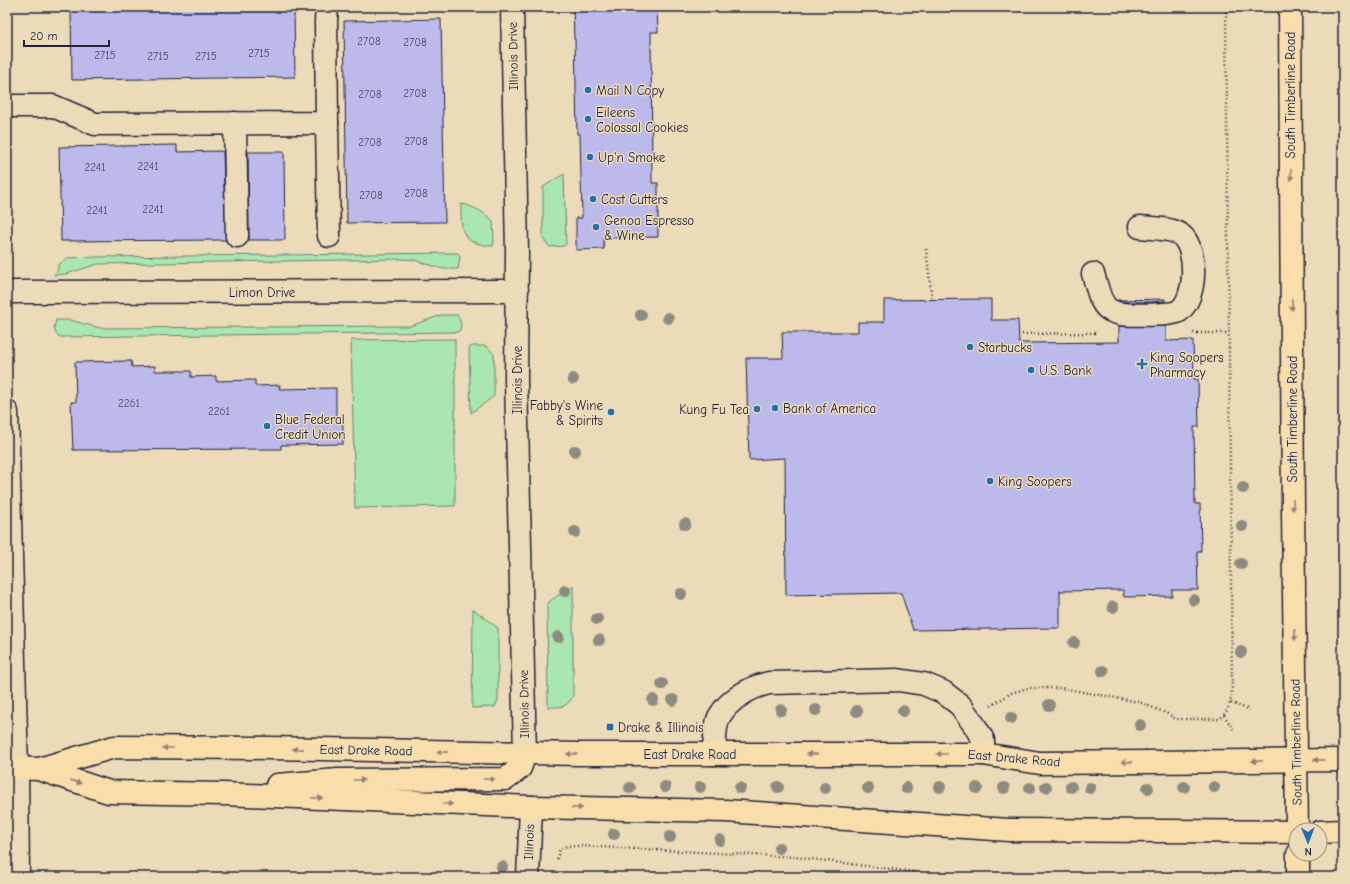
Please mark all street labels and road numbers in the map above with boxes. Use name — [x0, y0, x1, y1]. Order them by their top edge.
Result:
street label: Illinois Drive — [505, 21, 521, 90]
street label: South Timberline Road — [1283, 32, 1298, 158]
street label: Limon Drive — [229, 285, 296, 300]
street label: Illinois Drive — [510, 345, 525, 414]
street label: South Timberline Road — [1285, 356, 1300, 482]
street label: Illinois Drive — [516, 669, 532, 738]
street label: South Timberline Road — [1287, 678, 1305, 806]
street label: East Drake Road — [319, 742, 413, 758]
street label: East Drake Road — [967, 746, 1061, 770]
street label: East Drake Road — [644, 747, 736, 762]
street label: Illinois — [521, 824, 537, 860]

